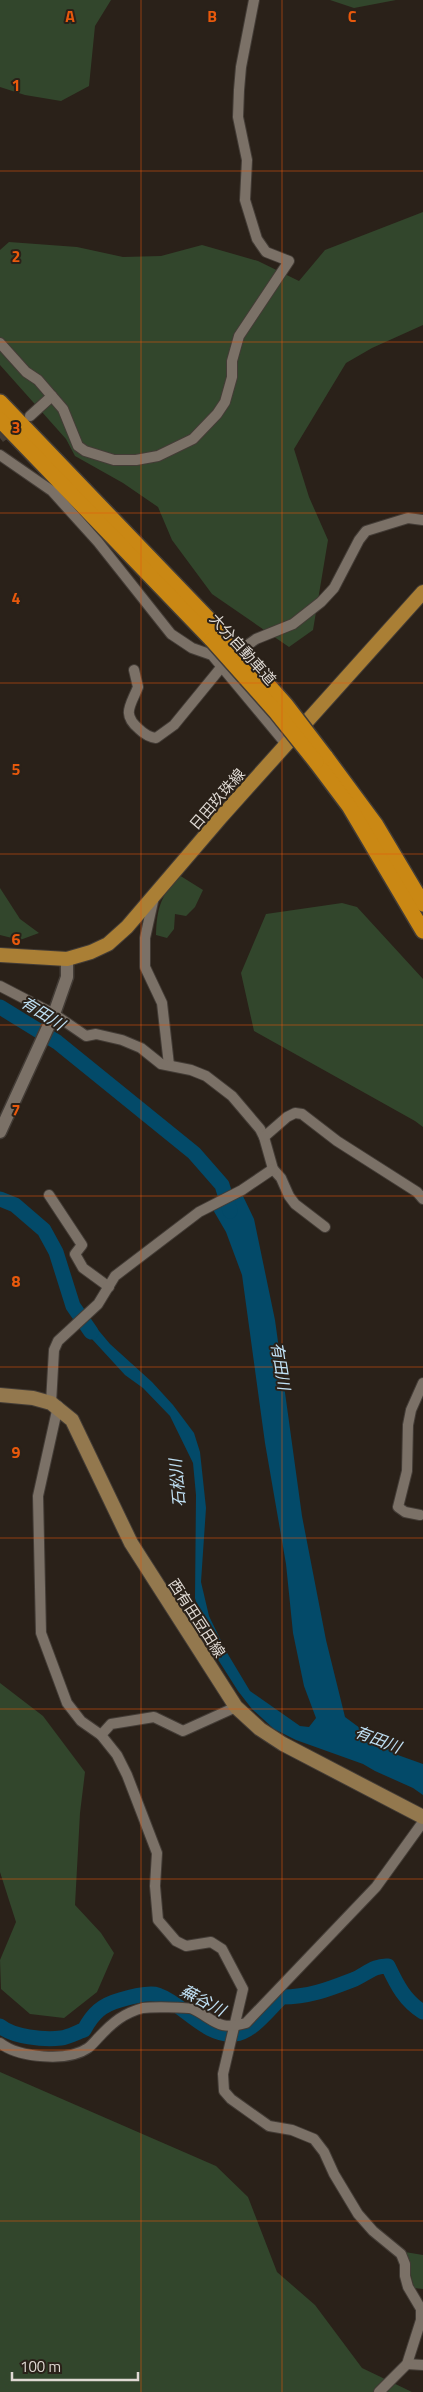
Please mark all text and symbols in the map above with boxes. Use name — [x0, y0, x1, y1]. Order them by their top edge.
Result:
text: A — [65, 4, 75, 28]
text: B — [207, 4, 217, 28]
text: C — [348, 4, 357, 28]
text: 1 — [12, 73, 20, 97]
text: 2 — [12, 244, 20, 268]
text: 3 — [12, 415, 20, 439]
text: 4 — [12, 586, 21, 610]
street label: 大分自動車道 — [204, 608, 282, 690]
text: 5 — [12, 757, 21, 781]
street label: 日田玖珠線 — [184, 763, 250, 835]
text: 6 — [12, 927, 21, 951]
water label: 有田川 — [16, 990, 71, 1037]
text: 7 — [12, 1098, 20, 1122]
text: 8 — [12, 1269, 21, 1293]
water label: 有田川 — [265, 1340, 297, 1394]
text: 9 — [12, 1440, 21, 1464]
water label: 石松川 — [163, 1456, 191, 1508]
street label: 西有田豆田線 — [163, 1574, 231, 1662]
water label: 有田川 — [351, 1719, 407, 1760]
water label: 蕪谷川 — [176, 1978, 232, 2023]
scale bar — [12, 2350, 139, 2382]
text: 100 m — [20, 2355, 61, 2378]

